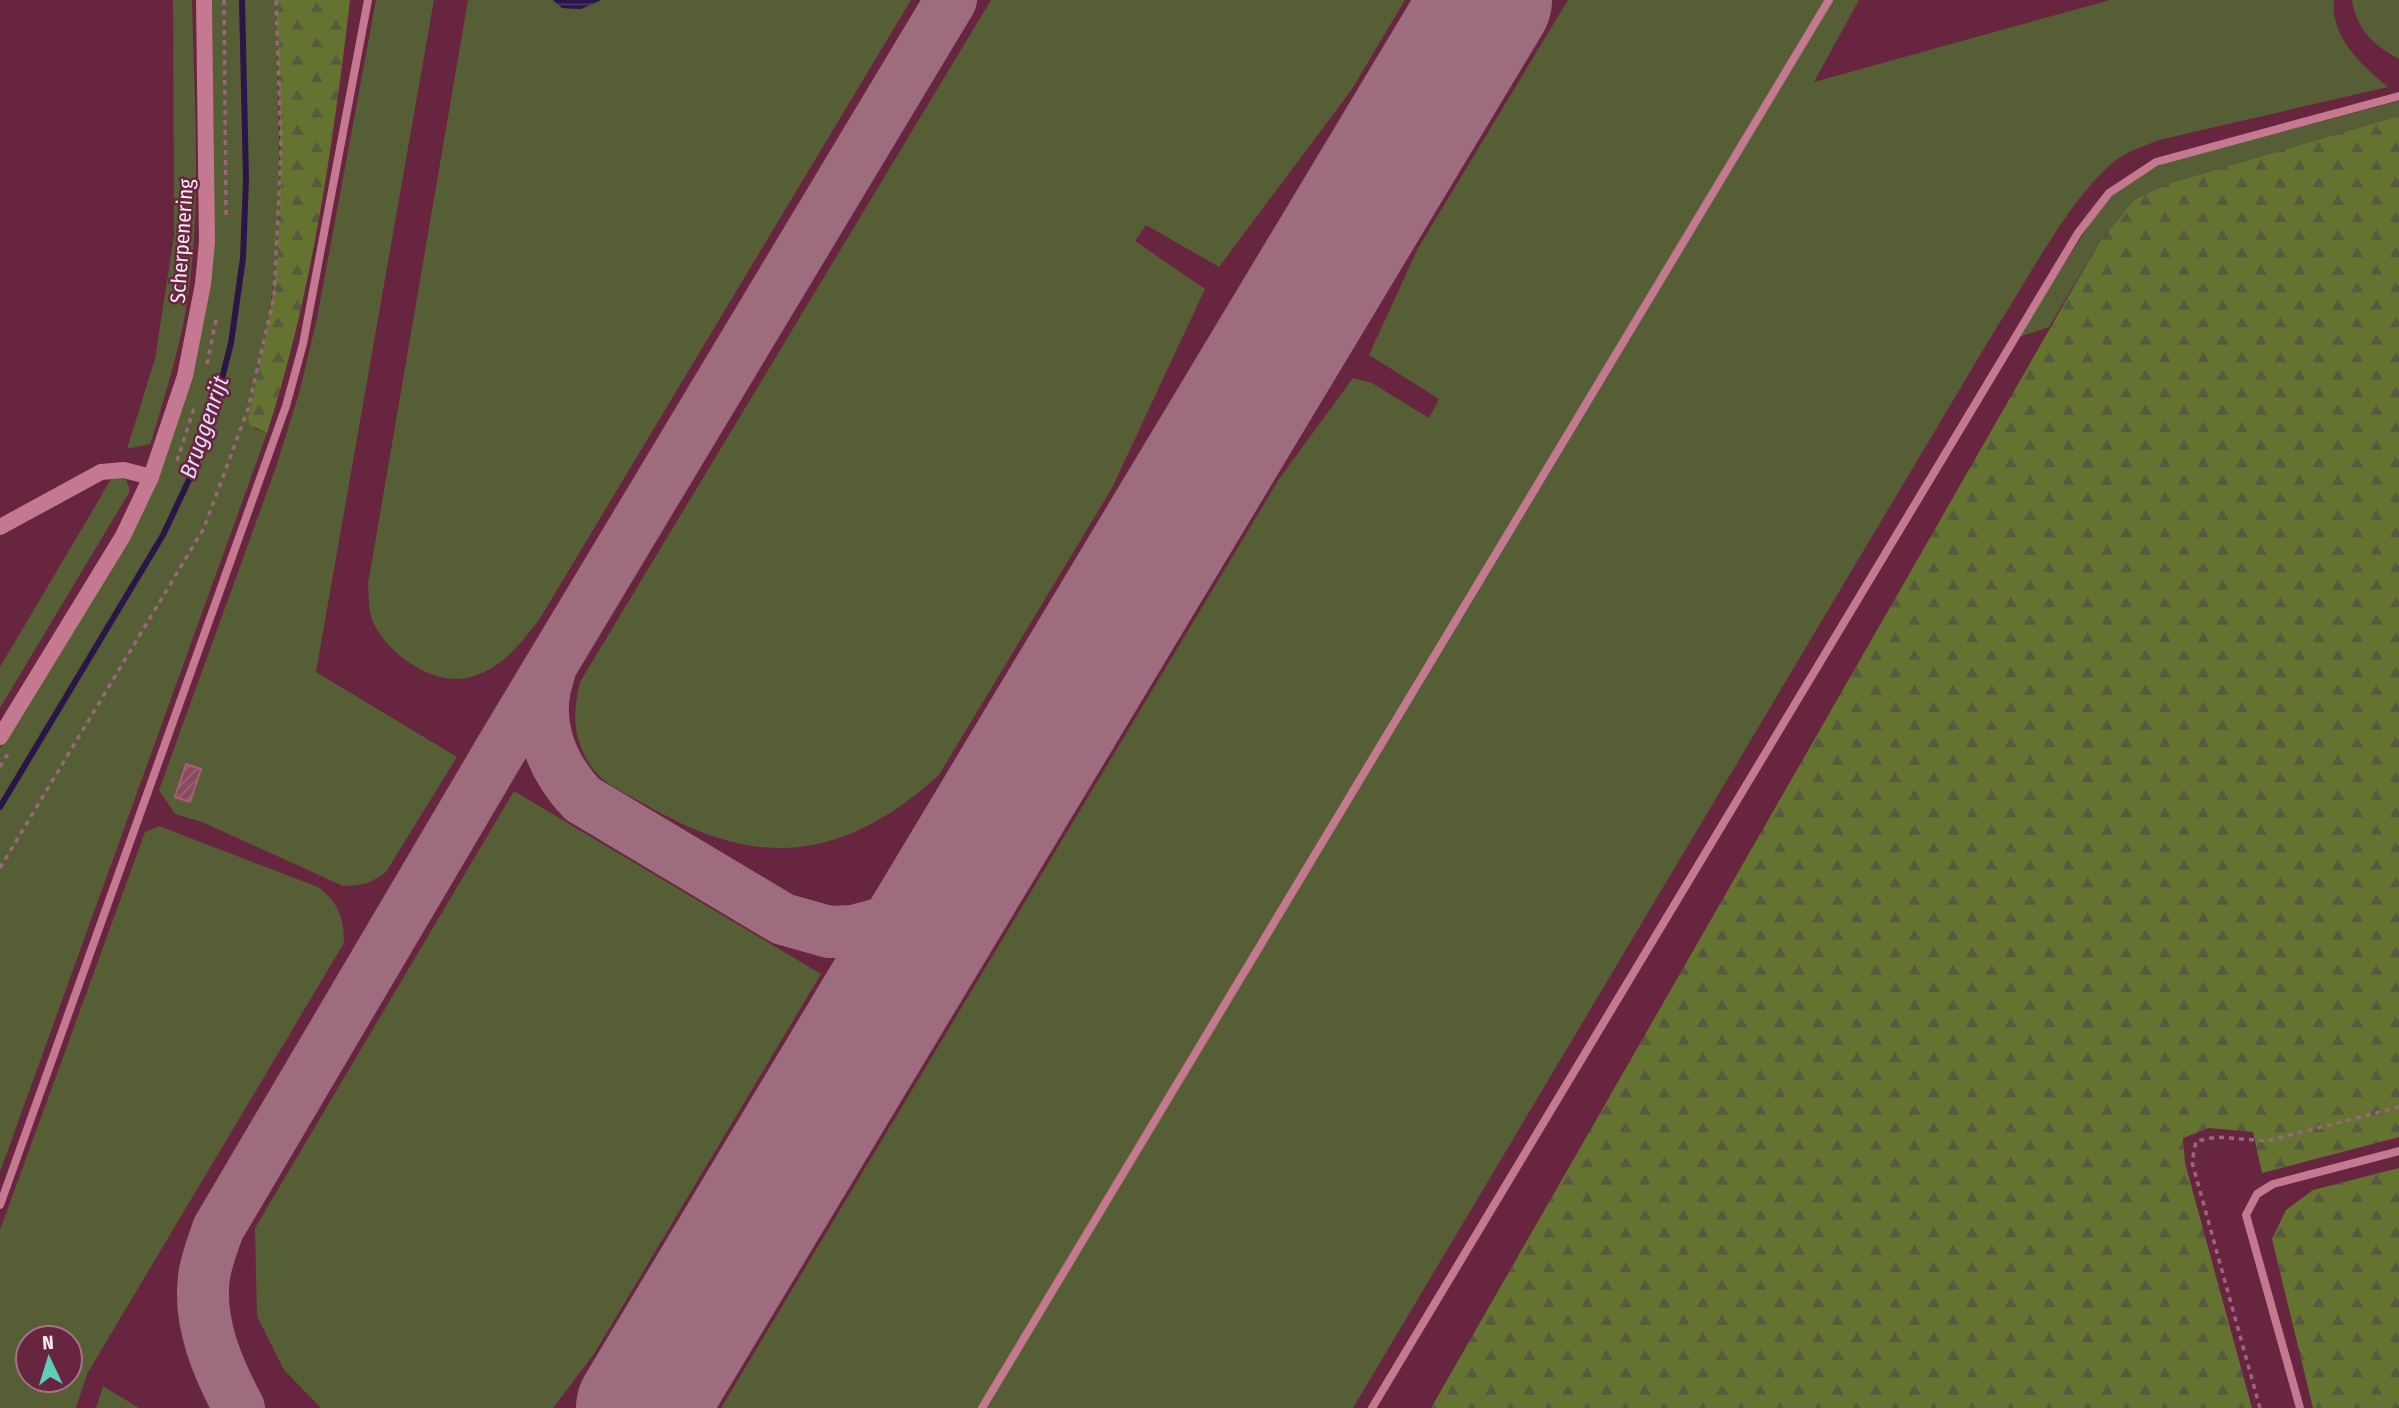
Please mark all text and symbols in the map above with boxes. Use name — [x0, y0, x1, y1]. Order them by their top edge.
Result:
street label: Scherpenering — [165, 178, 199, 304]
water label: Bruggenrijt — [173, 372, 235, 482]
north arrow — [14, 1324, 84, 1394]
text: N — [41, 1331, 54, 1354]

